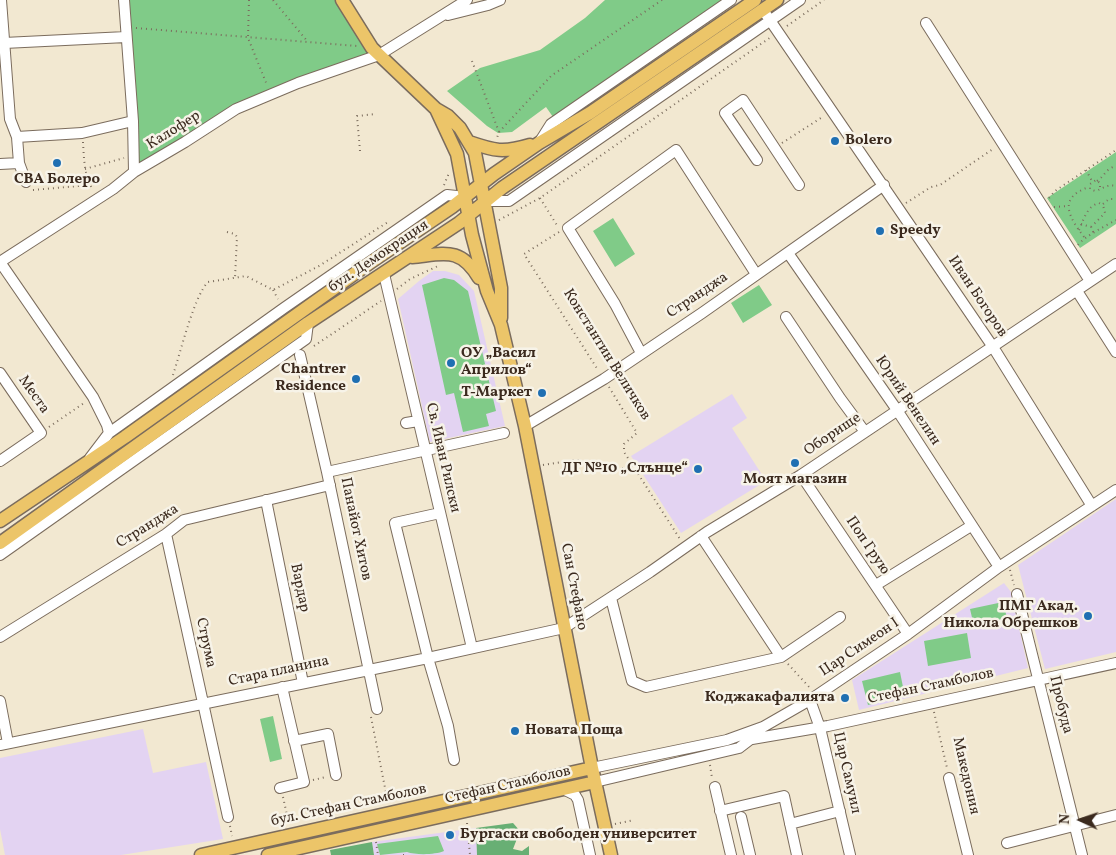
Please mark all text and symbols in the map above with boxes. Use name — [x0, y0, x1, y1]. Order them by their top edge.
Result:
street label: Калофер — [144, 107, 204, 155]
place label: Bolero — [845, 132, 892, 150]
marker: Bolero — [829, 135, 841, 147]
marker: CBA Болеро — [51, 157, 63, 169]
place label: CBA Болеро — [14, 171, 100, 189]
street label: бул. Демокрация — [326, 217, 432, 297]
place label: Speedy — [890, 222, 941, 240]
marker: Speedy — [874, 225, 886, 237]
street label: Иван Богоров — [943, 253, 1011, 341]
street label: Странджа — [664, 269, 732, 323]
street label: Константин Величков — [558, 286, 654, 424]
place label: ОУ „Васил Априлов“ — [461, 345, 536, 380]
street label: Юрий Венелин — [870, 353, 944, 449]
marker: ОУ „Васил Априлов“ — [445, 357, 457, 369]
place label: Chantrer Residence — [275, 361, 346, 396]
street label: Места — [13, 372, 53, 418]
marker: Chantrer Residence — [350, 373, 362, 385]
place label: Т-Маркет — [461, 384, 532, 402]
marker: Т-Маркет — [536, 387, 548, 399]
street label: Св. Иван Рилски — [421, 401, 463, 515]
street label: Оборище — [801, 409, 865, 461]
marker: Моят магазин — [789, 457, 801, 469]
place label: ДГ №10 „Слънце“ — [561, 460, 688, 478]
marker: ДГ №10 „Слънце“ — [692, 463, 704, 475]
place label: Моят магазин — [743, 471, 847, 489]
street label: Панайот Хитов — [335, 476, 375, 582]
street label: Странджа — [114, 501, 182, 553]
street label: Поп Грую — [841, 513, 893, 579]
street label: Сан Стефано — [556, 542, 590, 632]
street label: Вардар — [285, 562, 313, 614]
place label: ПМГ Акад. Никола Обрешков — [943, 598, 1078, 633]
marker: ПМГ Акад. Никола Обрешков — [1082, 610, 1094, 622]
street label: Цар Симеон I — [817, 615, 903, 681]
street label: Струма — [191, 616, 219, 670]
street label: Стара планина — [227, 653, 331, 691]
street label: Стефан Стамболов — [866, 665, 996, 709]
street label: Пробуда — [1044, 674, 1076, 736]
place label: Коджакафалията — [705, 689, 835, 707]
marker: Коджакафалията — [839, 692, 851, 704]
place label: Новата Поща — [525, 722, 623, 740]
marker: Новата Поща — [509, 725, 521, 737]
street label: Цар Самуил — [828, 730, 864, 816]
street label: Македония — [947, 736, 983, 816]
street label: Стефан Стамболов — [444, 763, 572, 809]
street label: бул. Стефан Стамболов — [270, 781, 428, 831]
north arrow — [1056, 795, 1106, 845]
text: N — [1056, 814, 1075, 825]
place label: Бургаски свободен университет — [460, 826, 697, 844]
marker: Бургаски свободен университет — [444, 829, 456, 841]

